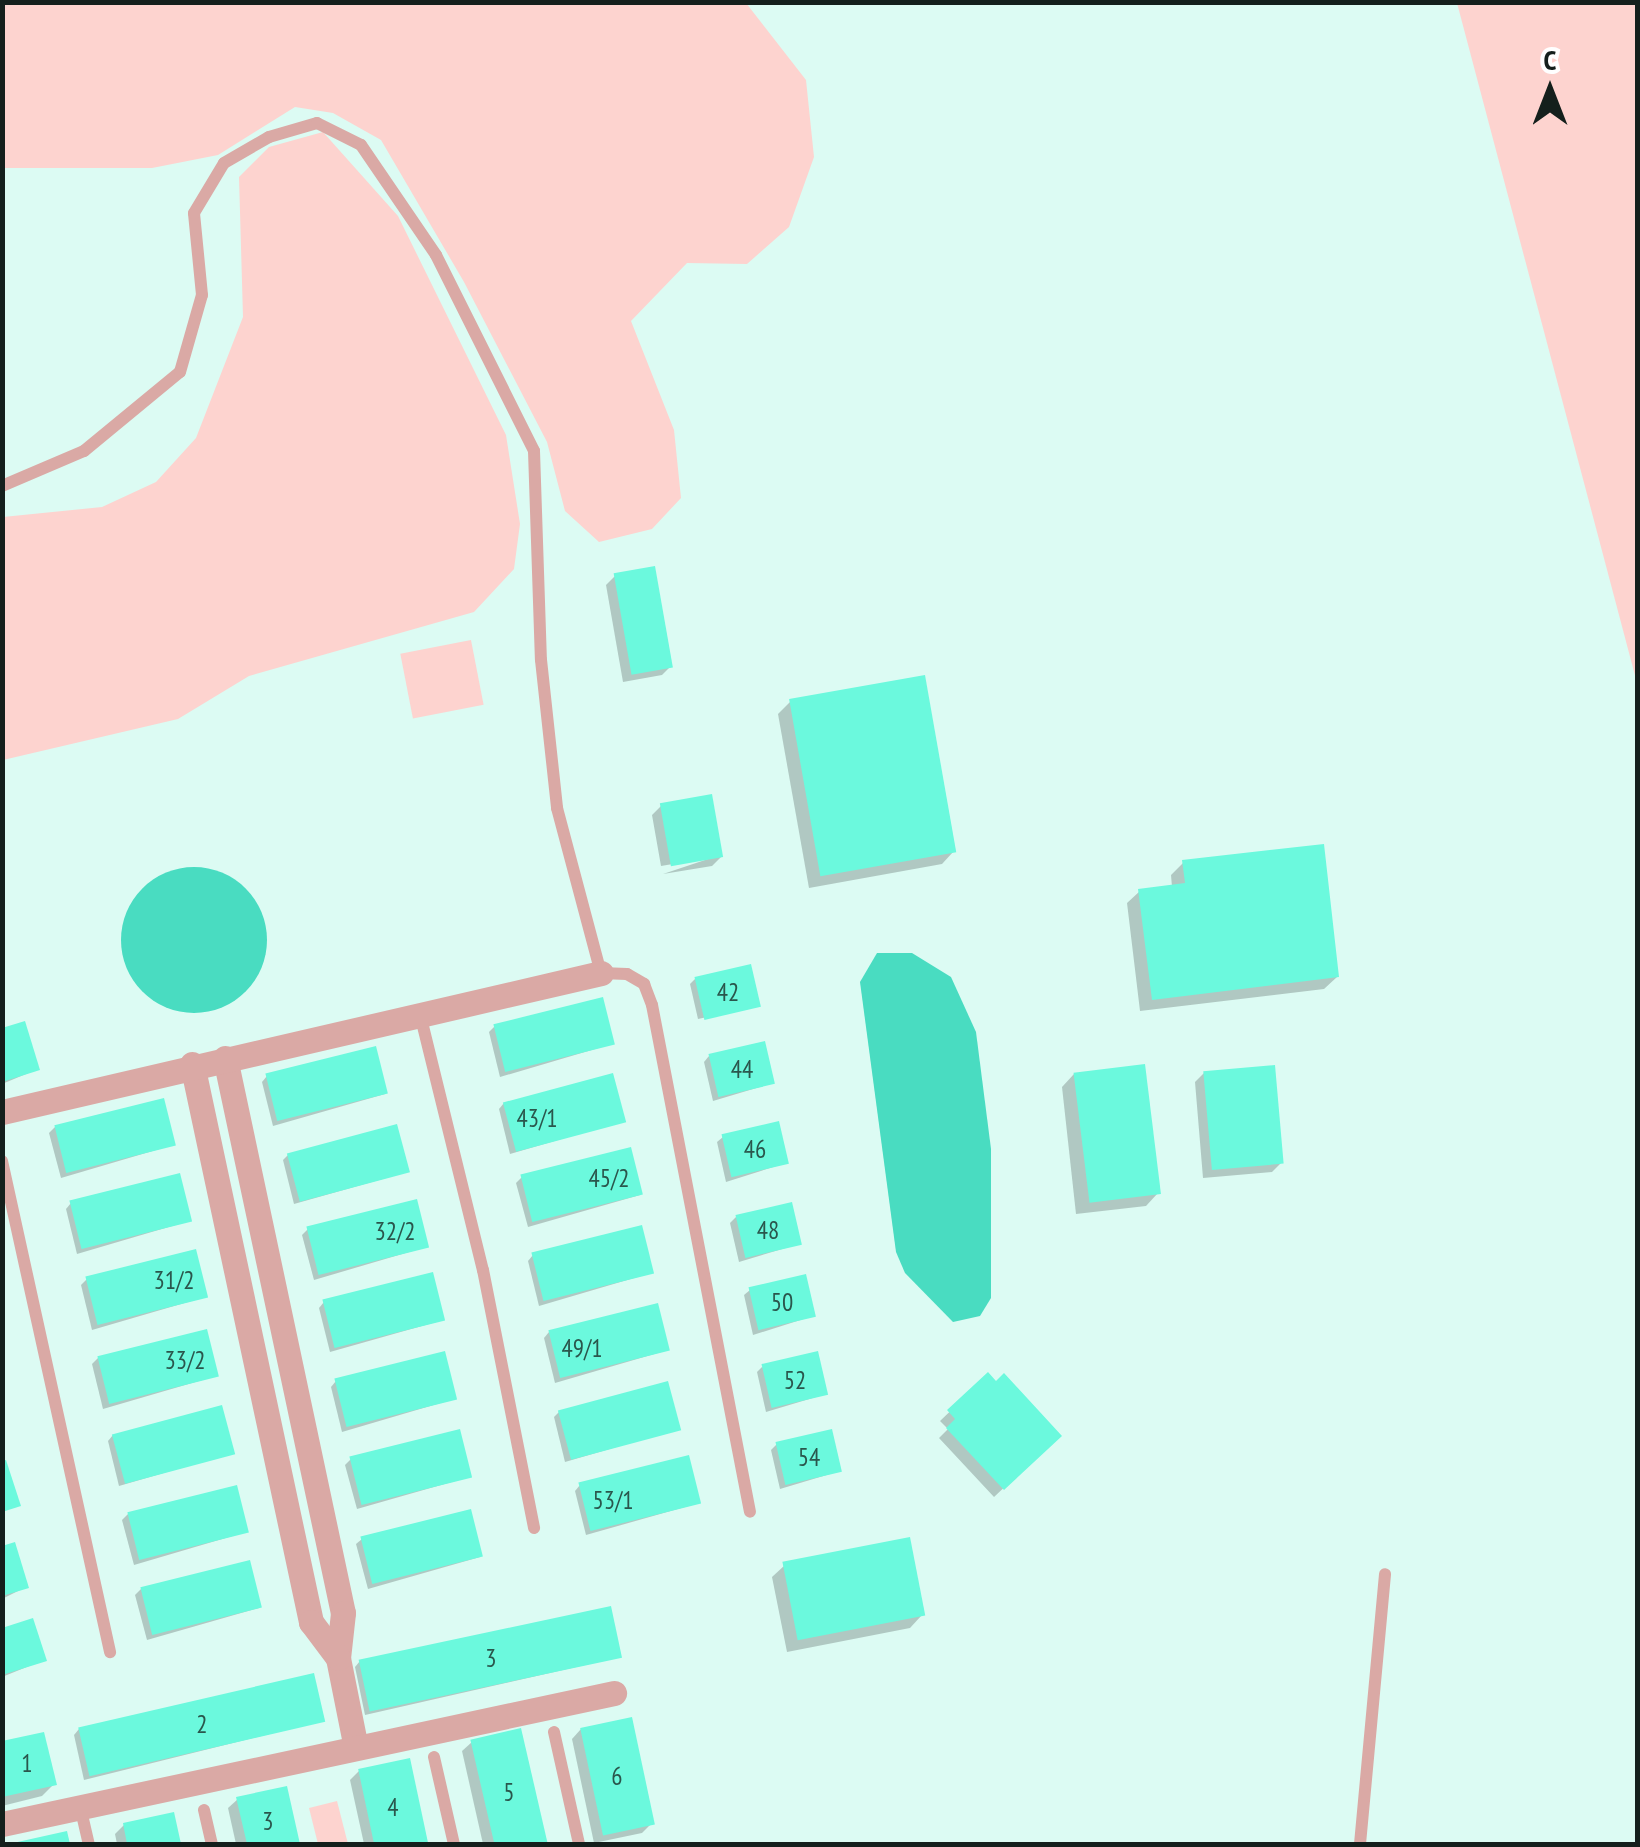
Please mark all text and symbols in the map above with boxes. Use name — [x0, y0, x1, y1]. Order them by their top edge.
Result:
north arrow — [1500, 40, 1600, 140]
text: С — [1544, 41, 1556, 78]
house number: 42 — [717, 977, 739, 1007]
house number: 44 — [731, 1054, 753, 1084]
house number: 43/1 — [516, 1103, 558, 1133]
house number: 46 — [744, 1134, 766, 1164]
house number: 45/2 — [588, 1163, 630, 1193]
house number: 48 — [757, 1215, 779, 1245]
house number: 32/2 — [374, 1216, 416, 1246]
house number: 31/2 — [153, 1265, 195, 1295]
house number: 50 — [771, 1287, 793, 1317]
house number: 49/1 — [561, 1333, 603, 1363]
house number: 33/2 — [164, 1345, 206, 1375]
house number: 52 — [784, 1365, 806, 1395]
house number: 54 — [798, 1442, 820, 1472]
house number: 53/1 — [592, 1485, 634, 1515]
house number: 3 — [485, 1643, 497, 1673]
house number: 2 — [196, 1709, 208, 1739]
house number: 1 — [21, 1748, 33, 1778]
house number: 6 — [611, 1761, 623, 1791]
house number: 5 — [503, 1777, 515, 1807]
house number: 4 — [387, 1792, 399, 1822]
house number: 3 — [262, 1806, 274, 1836]

